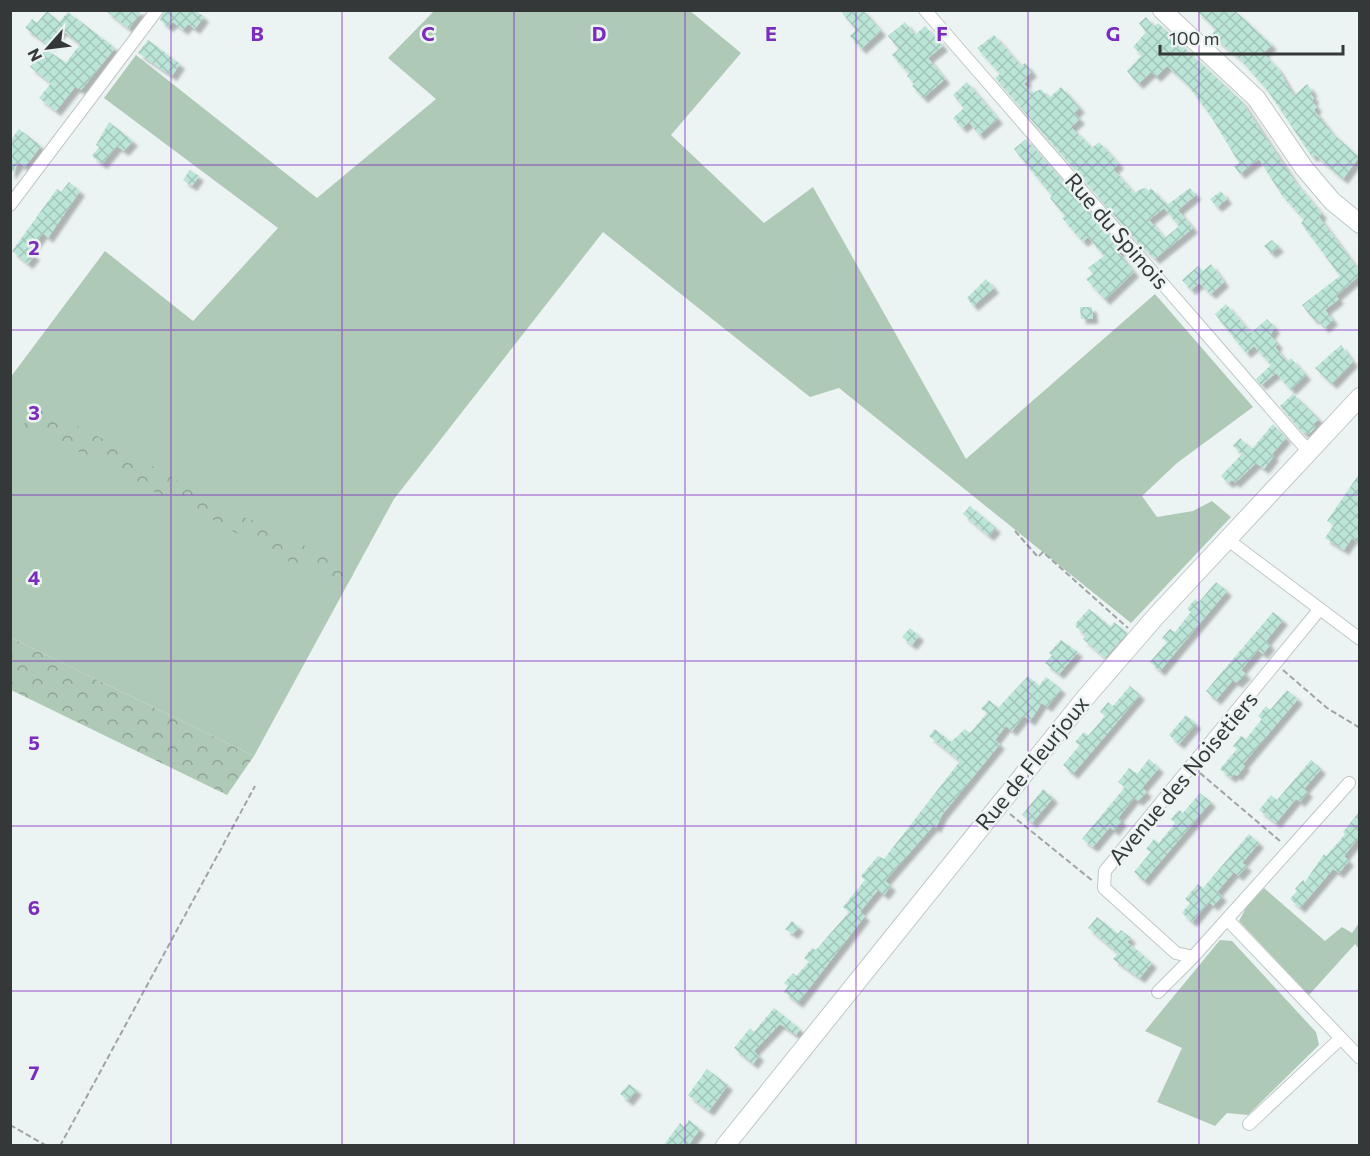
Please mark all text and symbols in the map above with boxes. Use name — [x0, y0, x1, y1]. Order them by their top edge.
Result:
north arrow — [18, 18, 78, 78]
scale bar — [1160, 18, 1343, 56]
text: B — [250, 21, 264, 45]
text: C — [421, 21, 435, 45]
text: D — [592, 21, 606, 45]
text: E — [765, 21, 777, 45]
text: F — [936, 21, 948, 45]
text: G — [1106, 21, 1120, 45]
text: 100 m — [1169, 27, 1219, 49]
text: N — [23, 46, 46, 65]
street label: Rue du Spinois — [1060, 167, 1175, 294]
text: 2 — [28, 235, 40, 259]
text: 3 — [28, 400, 40, 424]
text: 4 — [28, 565, 40, 589]
street label: Avenue des Noisetiers — [1102, 686, 1263, 870]
street label: Rue de Fleurjoux — [969, 690, 1094, 835]
text: 5 — [28, 730, 40, 754]
text: 6 — [28, 895, 40, 919]
text: 7 — [29, 1060, 40, 1084]

